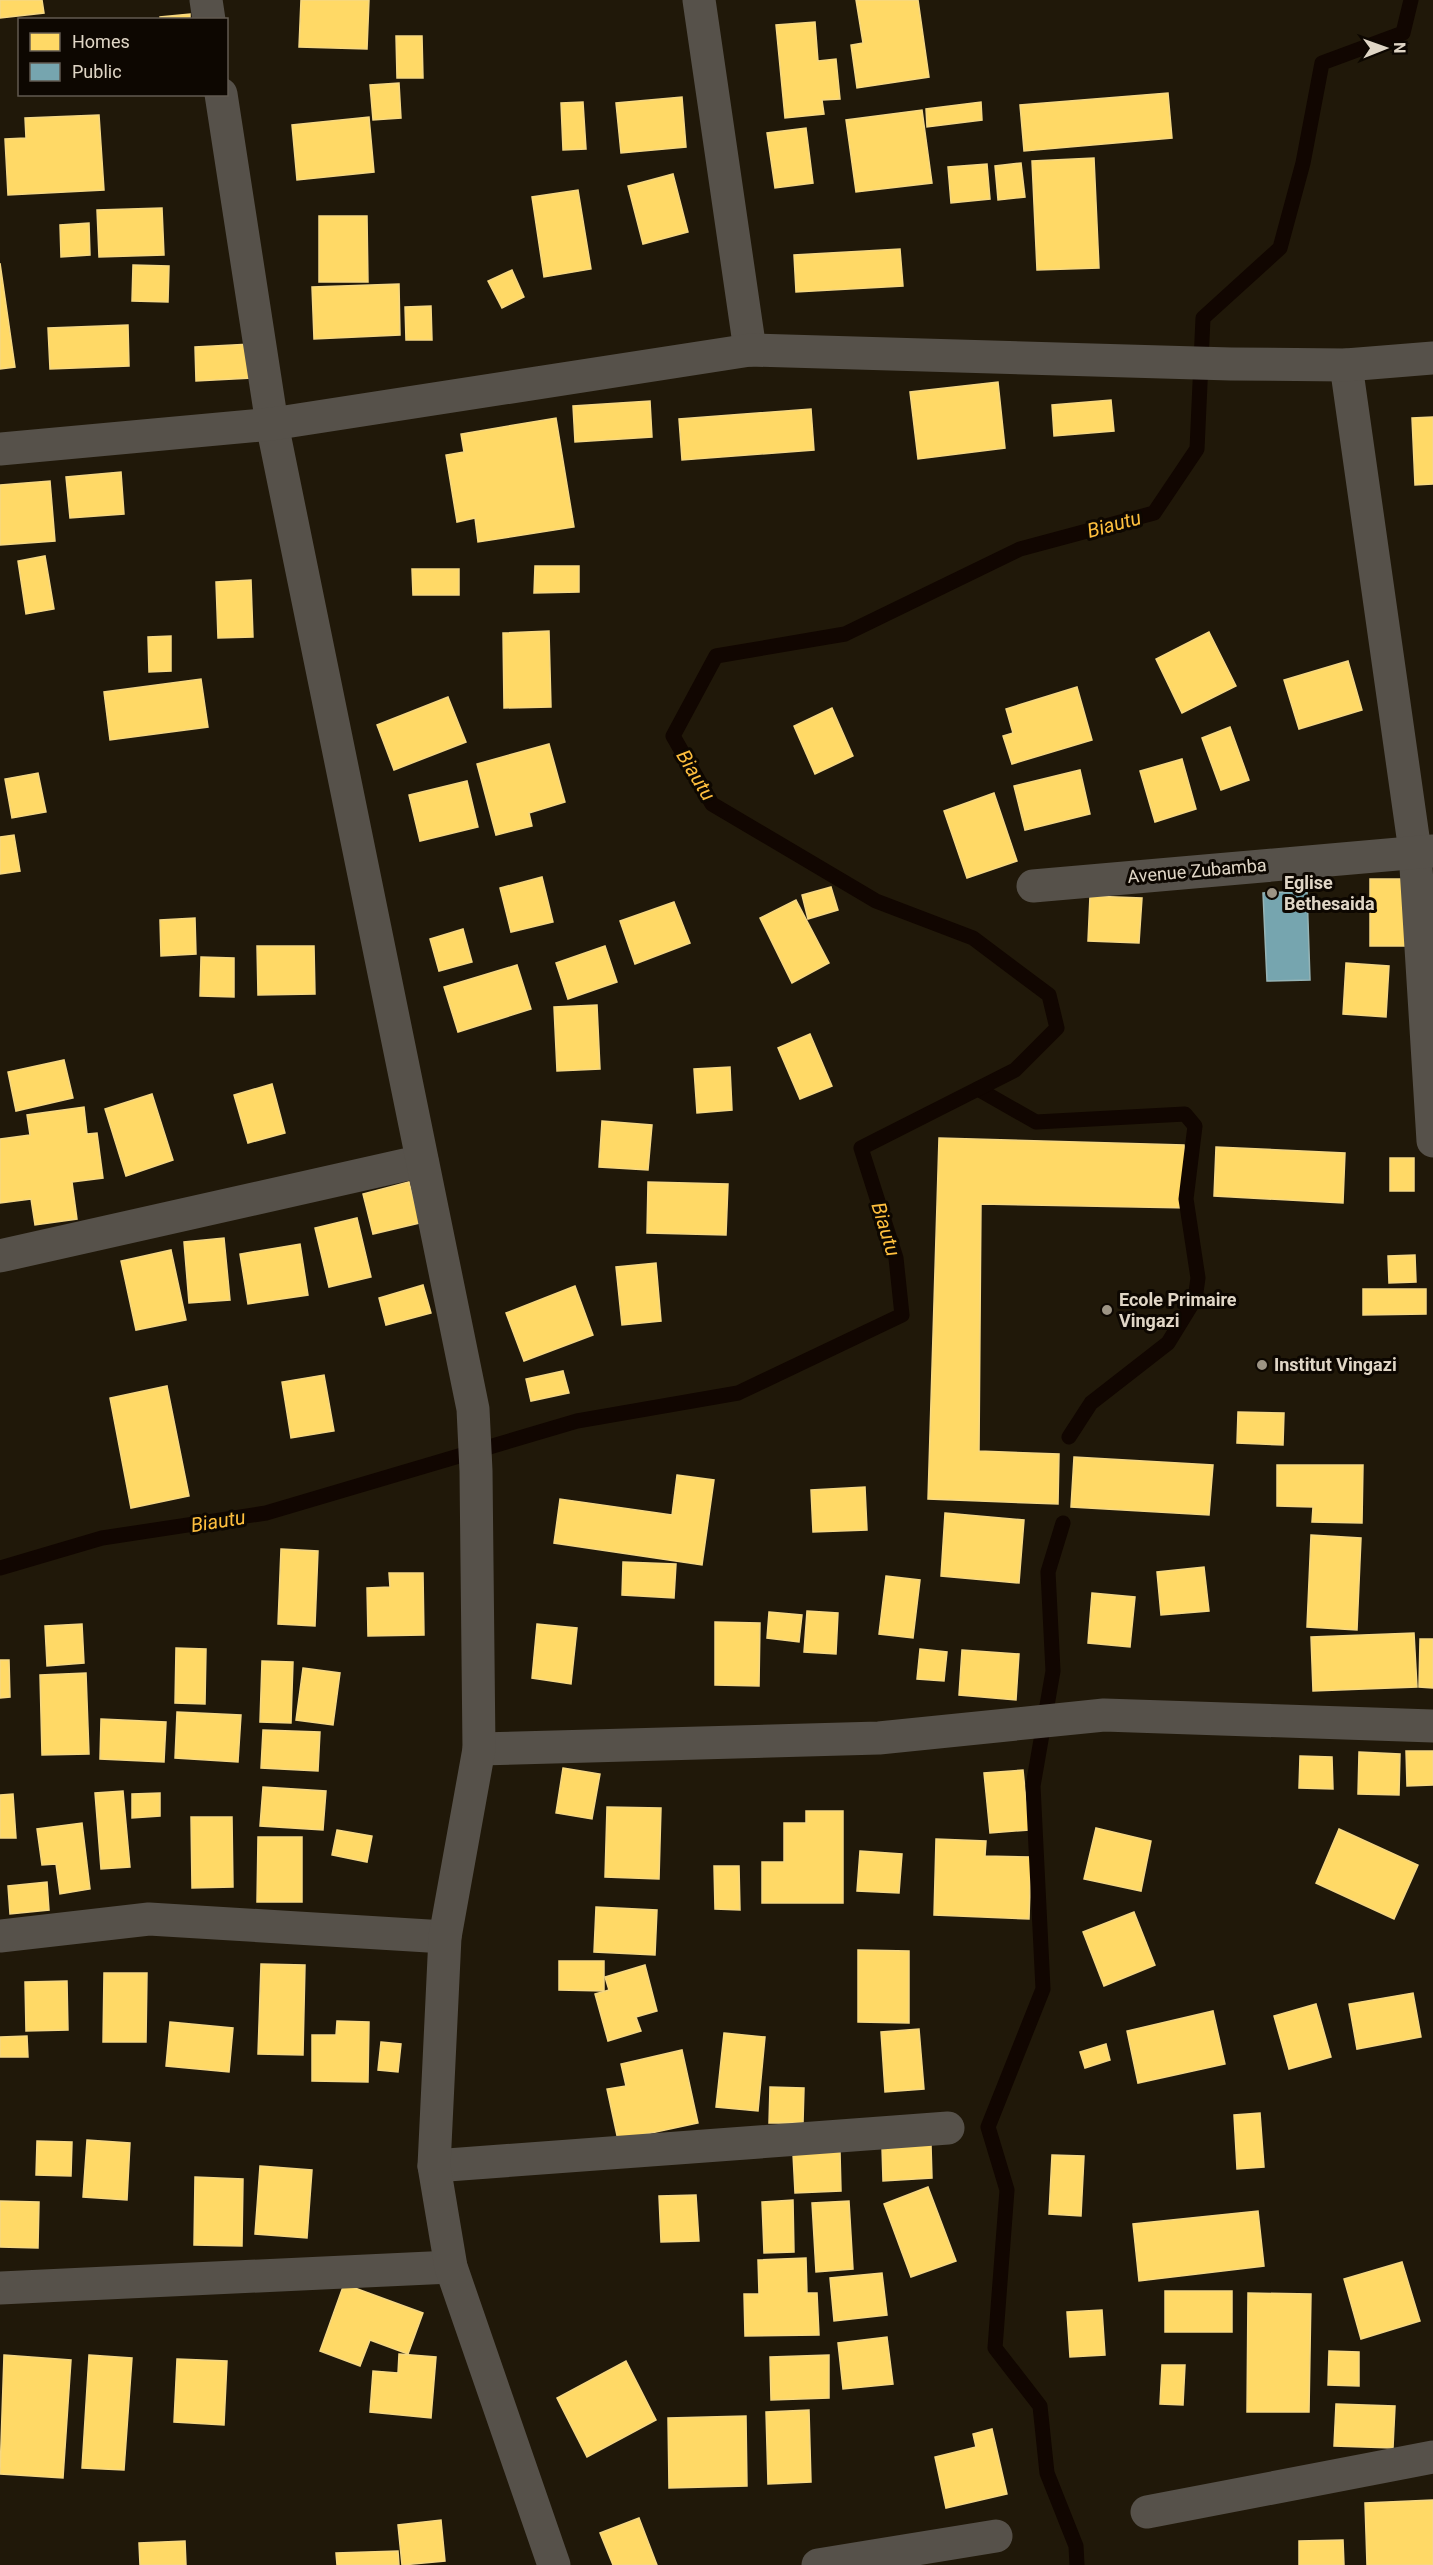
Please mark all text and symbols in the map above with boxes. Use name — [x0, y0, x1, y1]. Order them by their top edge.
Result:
legend — [18, 18, 228, 96]
north arrow — [1355, 18, 1415, 78]
text: Homes — [72, 31, 130, 52]
text: N — [1390, 42, 1409, 54]
text: Public — [72, 61, 122, 82]
water label: Biautu — [1084, 505, 1144, 543]
water label: Biautu — [672, 745, 721, 805]
street label: Avenue Zubamba — [1127, 854, 1267, 887]
place label: Eglise Bethesaida — [1284, 872, 1375, 914]
marker: Eglise Bethesaida — [1265, 886, 1279, 900]
water label: Biautu — [866, 1199, 906, 1259]
place label: Ecole Primaire Vingazi — [1119, 1289, 1237, 1331]
marker: Ecole Primaire Vingazi — [1100, 1303, 1114, 1317]
place label: Institut Vingazi — [1274, 1354, 1397, 1375]
marker: Institut Vingazi — [1255, 1358, 1269, 1372]
water label: Biautu — [189, 1505, 247, 1537]

